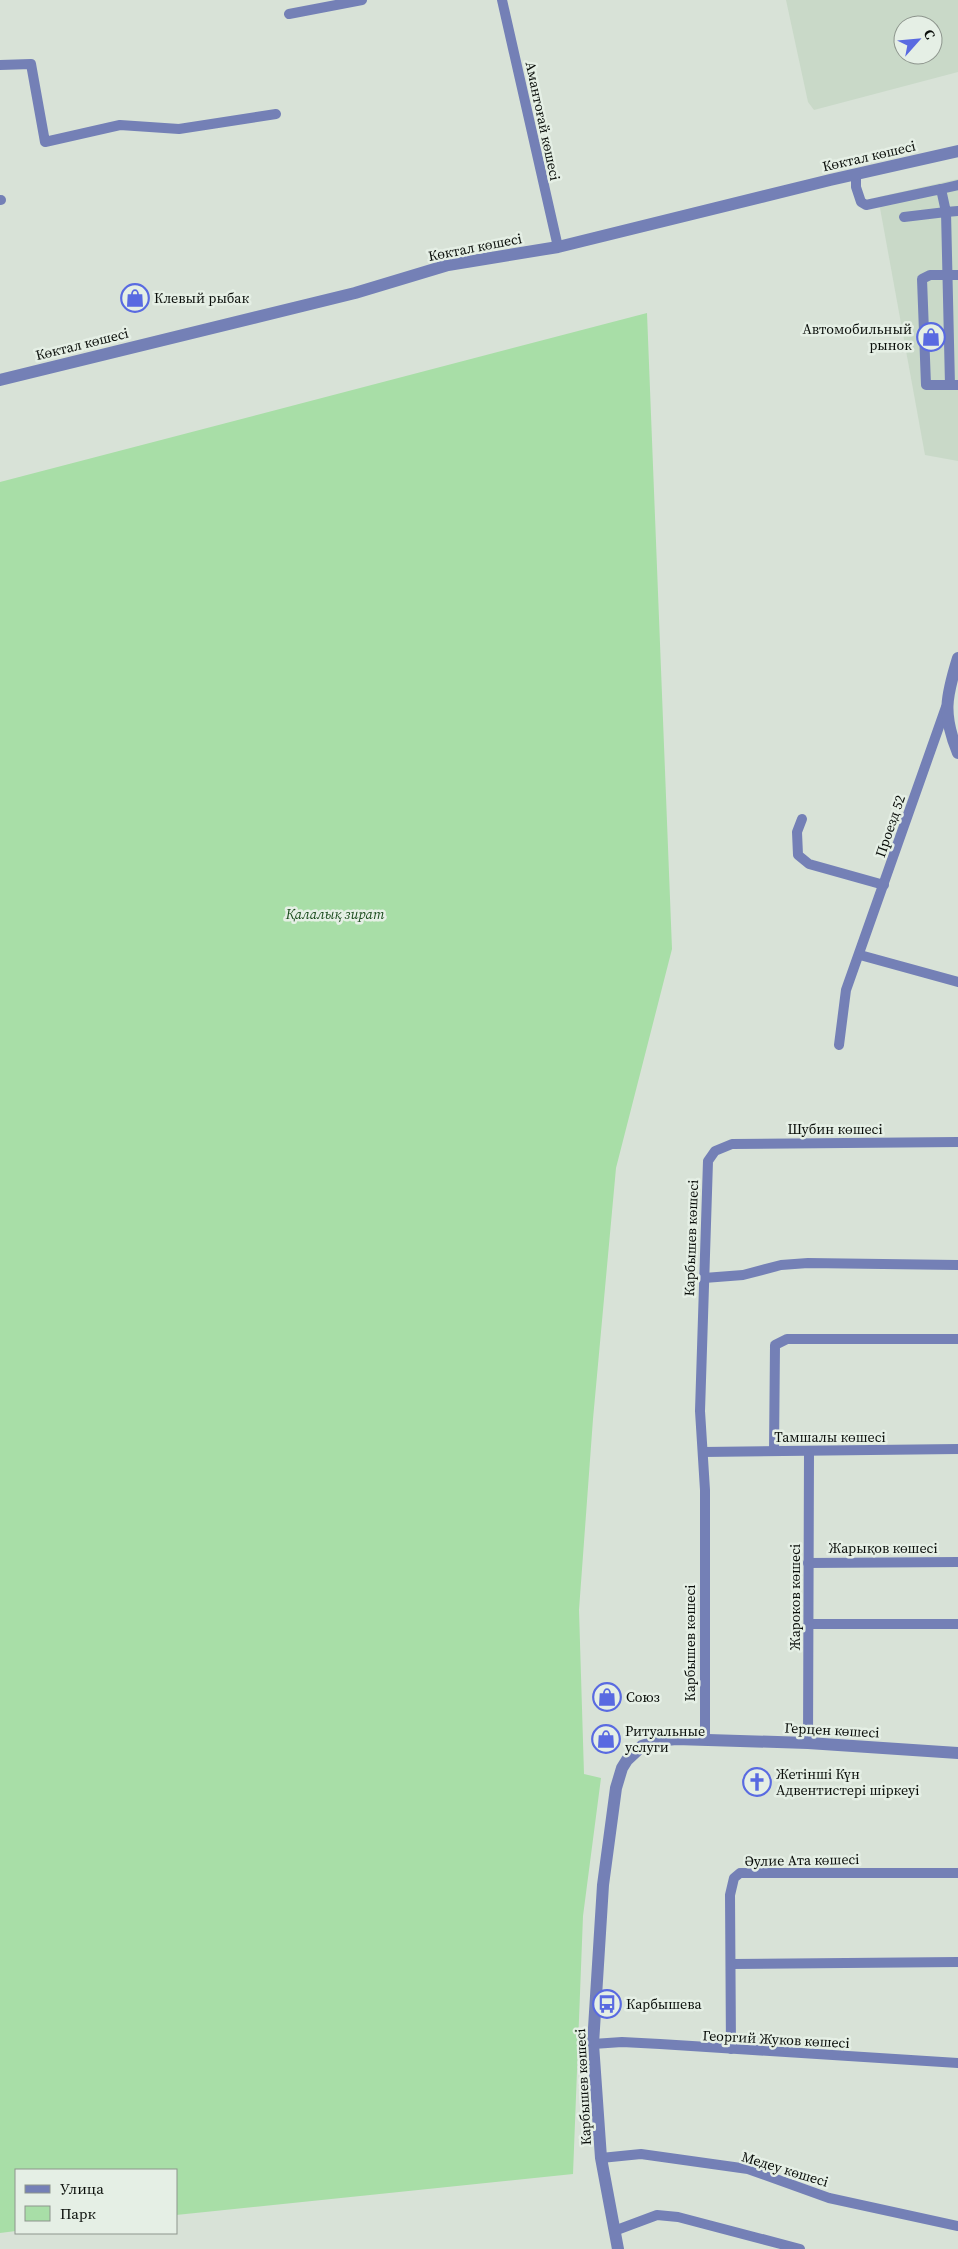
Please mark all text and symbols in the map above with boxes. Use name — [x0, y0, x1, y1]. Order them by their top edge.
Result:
north arrow — [893, 15, 943, 65]
text: С — [919, 26, 941, 43]
street label: Амантоғай көшесі — [521, 60, 565, 182]
street label: Көктал көшесі — [820, 136, 918, 176]
street label: Көктал көшесі — [426, 228, 524, 266]
shop icon: Клевый рыбак — [120, 283, 150, 313]
place label: Клевый рыбак — [154, 288, 249, 308]
place label: Автомобильный рынок — [802, 319, 912, 355]
shop icon: Автомобильный рынок — [916, 322, 946, 352]
street label: Көктал көшесі — [33, 323, 131, 365]
street label: Проезд 52 — [870, 792, 910, 860]
park label: Қалалық зират — [285, 904, 385, 924]
street label: Шубин көшесі — [787, 1119, 883, 1139]
street label: Карбышев көшесі — [679, 1179, 703, 1297]
street label: Тамшалы көшесі — [774, 1427, 886, 1447]
street label: Жарықов көшесі — [828, 1538, 938, 1558]
street label: Жароков көшесі — [785, 1544, 805, 1650]
street label: Карбышев көшесі — [680, 1585, 700, 1701]
shop icon: Союз — [592, 1682, 622, 1712]
place label: Союз — [626, 1687, 660, 1707]
street label: Герцен көшесі — [784, 1718, 880, 1742]
place label: Ритуальные услуги — [625, 1721, 705, 1757]
shop icon: Ритуальные услуги — [591, 1724, 621, 1754]
place label: Жетінші Күн Адвентистері шіркеуі — [776, 1764, 919, 1800]
church icon: Жетінші Күн Адвентистері шіркеуі — [742, 1767, 772, 1797]
street label: Әулие Ата көшесі — [744, 1849, 860, 1871]
bus stop icon: Карбышева — [592, 1989, 622, 2019]
place label: Карбышева — [626, 1994, 702, 2014]
street label: Георгий Жуков көшесі — [702, 2025, 850, 2053]
street label: Карбышев көшесі — [570, 2028, 596, 2146]
street label: Медеу көшесі — [739, 2146, 831, 2192]
legend — [15, 2169, 178, 2234]
text: Улица — [60, 2178, 104, 2199]
text: Парк — [60, 2203, 96, 2224]

